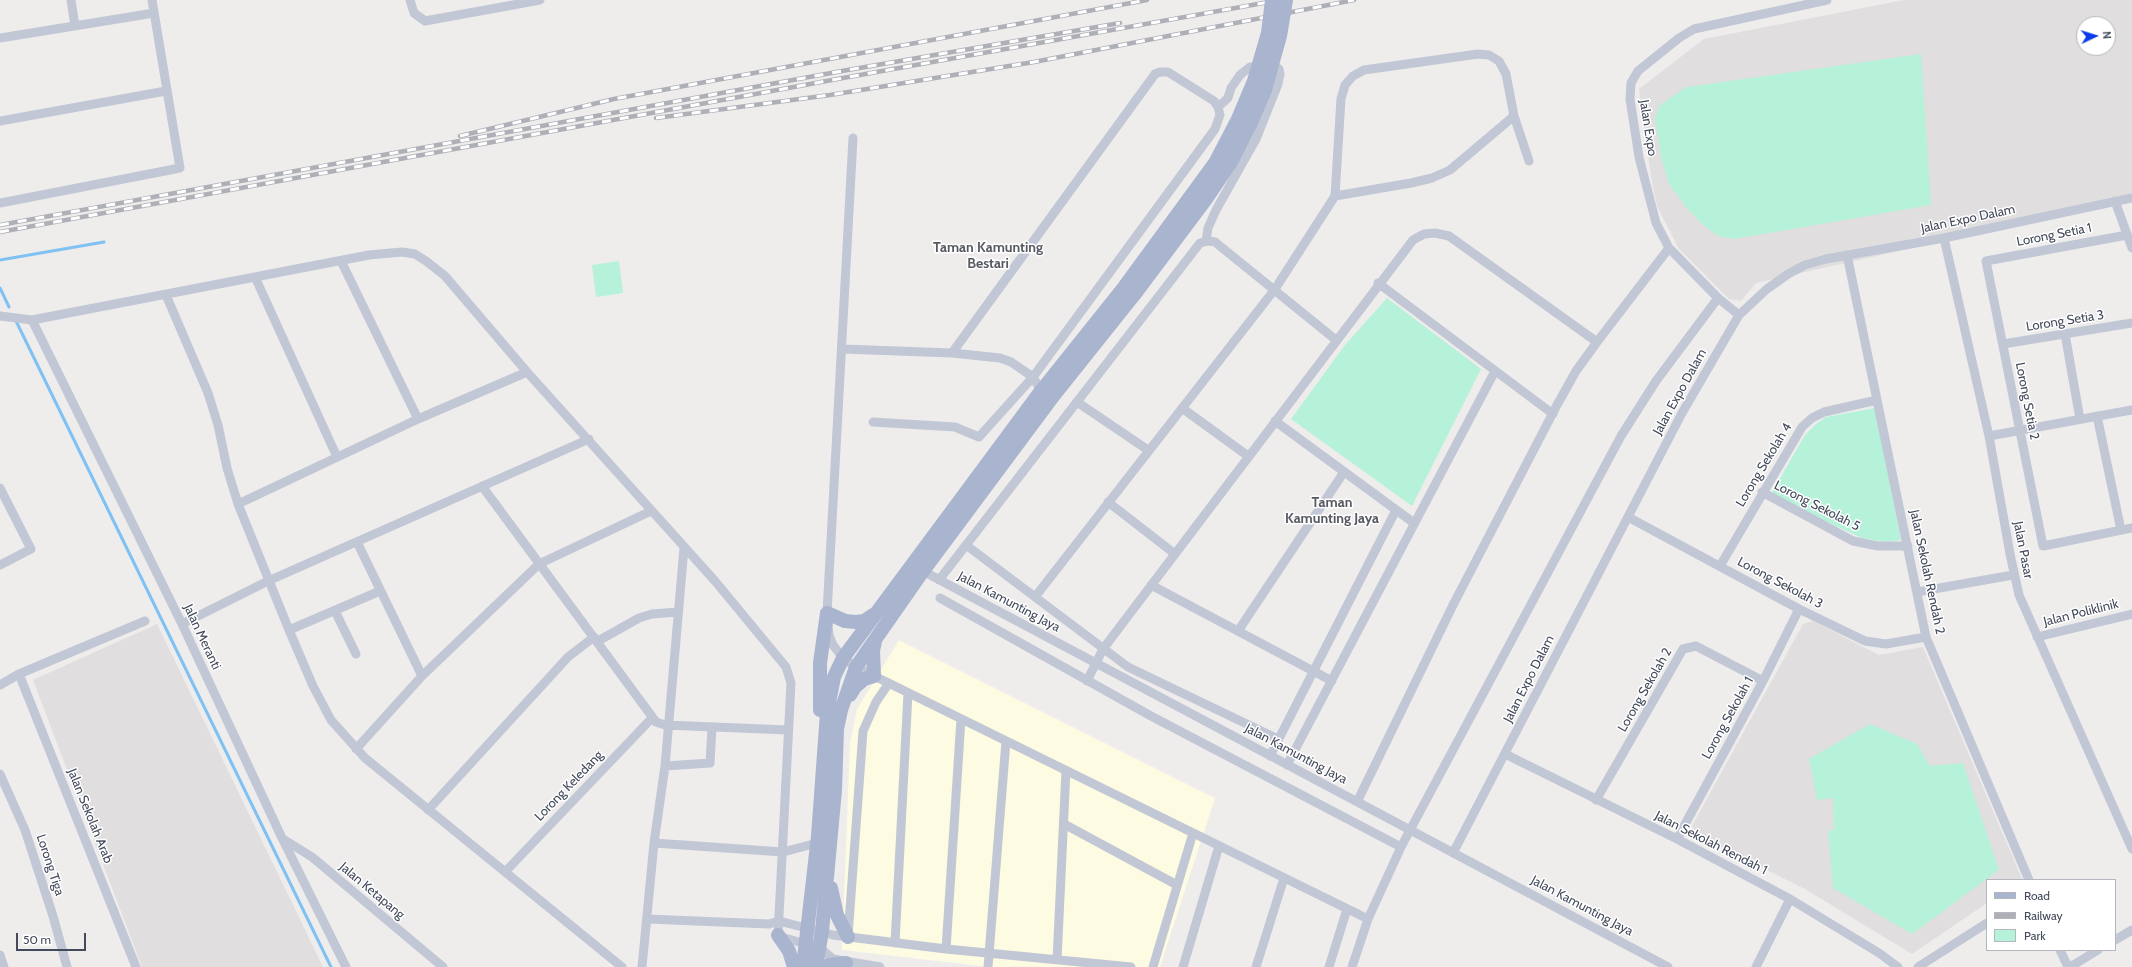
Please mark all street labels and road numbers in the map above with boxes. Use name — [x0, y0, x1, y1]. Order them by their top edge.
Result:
street label: Jalan Expo — [1636, 99, 1660, 157]
street label: Jalan Expo Dalam — [1919, 201, 2017, 237]
street label: Lorong Setia 1 — [2015, 220, 2093, 250]
street label: Lorong Setia 3 — [2025, 307, 2105, 335]
street label: Jalan Expo Dalam — [1650, 346, 1710, 438]
street label: Lorong Setia 2 — [2012, 361, 2042, 441]
street label: Lorong Sekolah 4 — [1733, 420, 1795, 510]
street label: Lorong Sekolah 5 — [1771, 478, 1863, 534]
street label: Jalan Sekolah Rendah 2 — [1906, 508, 1948, 636]
street label: Jalan Pasar — [2010, 520, 2036, 580]
street label: Lorong Sekolah 3 — [1735, 554, 1825, 612]
street label: Jalan Kamunting Jaya — [955, 568, 1063, 636]
street label: Jalan Poliklinik — [2042, 596, 2120, 630]
street label: Jalan Meranti — [180, 602, 224, 672]
street label: Jalan Expo Dalam — [1500, 633, 1558, 725]
street label: Lorong Sekolah 2 — [1615, 645, 1675, 735]
street label: Lorong Sekolah 1 — [1699, 674, 1757, 762]
street label: Jalan Kamunting Jaya — [1242, 720, 1350, 788]
street label: Lorong Keledang — [532, 748, 606, 824]
street label: Jalan Sekolah Arab — [64, 766, 116, 866]
street label: Jalan Sekolah Rendah 1 — [1652, 808, 1770, 878]
street label: Lorong Tiga — [33, 832, 67, 898]
street label: Jalan Ketapang — [336, 859, 408, 923]
street label: Jalan Kamunting Jaya — [1528, 872, 1636, 940]

